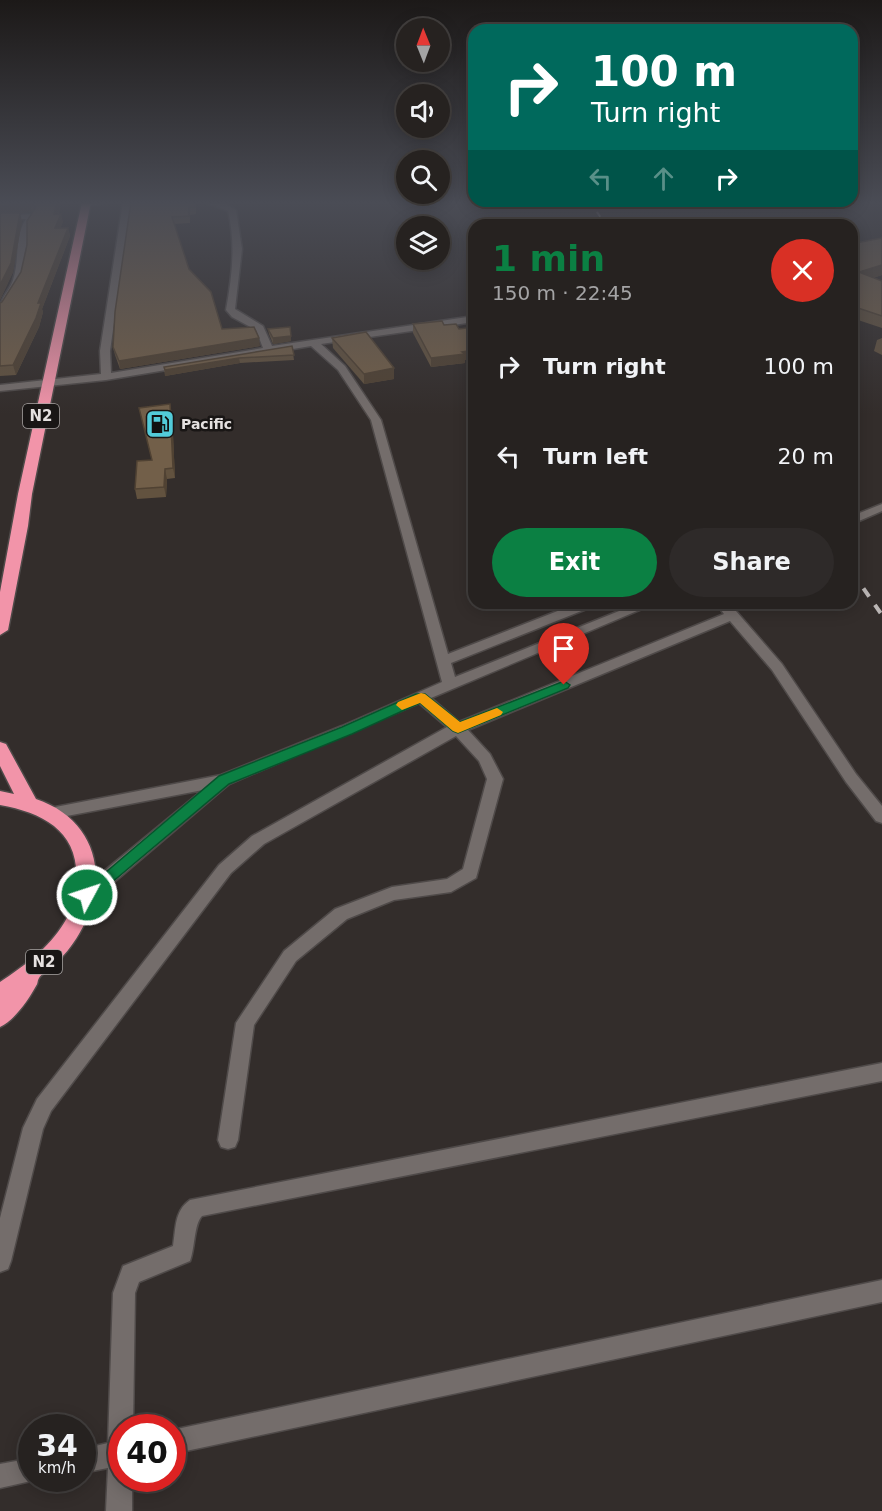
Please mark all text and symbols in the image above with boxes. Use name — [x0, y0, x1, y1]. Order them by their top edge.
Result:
north arrow — [396, 18, 450, 72]
map controls — [396, 18, 450, 270]
text: 100 m — [591, 47, 737, 96]
icon: right — [492, 48, 570, 126]
button: sound — [396, 84, 450, 138]
text: Turn right — [591, 97, 720, 128]
button: search — [396, 150, 450, 204]
icon: left — [584, 162, 617, 195]
icon: ahead — [647, 162, 680, 195]
icon: right — [710, 162, 743, 195]
button: layers — [396, 216, 450, 270]
text: 1 min — [492, 238, 605, 279]
button: close — [771, 239, 834, 302]
text: 150 m · 22:45 — [492, 281, 633, 305]
icon: right — [492, 350, 525, 383]
text: Turn right — [543, 354, 666, 379]
text: 100 m — [764, 354, 834, 379]
road number: N2 — [23, 404, 59, 428]
fuel station icon: Pacific — [144, 408, 176, 440]
place label: Pacific — [181, 416, 232, 432]
icon: left — [492, 440, 525, 473]
text: Turn left — [543, 444, 648, 469]
text: 20 m — [778, 444, 834, 469]
button: Exit — [492, 528, 657, 597]
button: Share — [669, 528, 834, 597]
pin — [538, 623, 589, 685]
icon: arrive — [547, 632, 580, 665]
position arrow — [55, 863, 119, 927]
road number: N2 — [26, 950, 62, 974]
speed limit sign: 40 — [108, 1414, 186, 1492]
text: 34 — [36, 1428, 78, 1463]
text: km/h — [38, 1459, 76, 1477]

